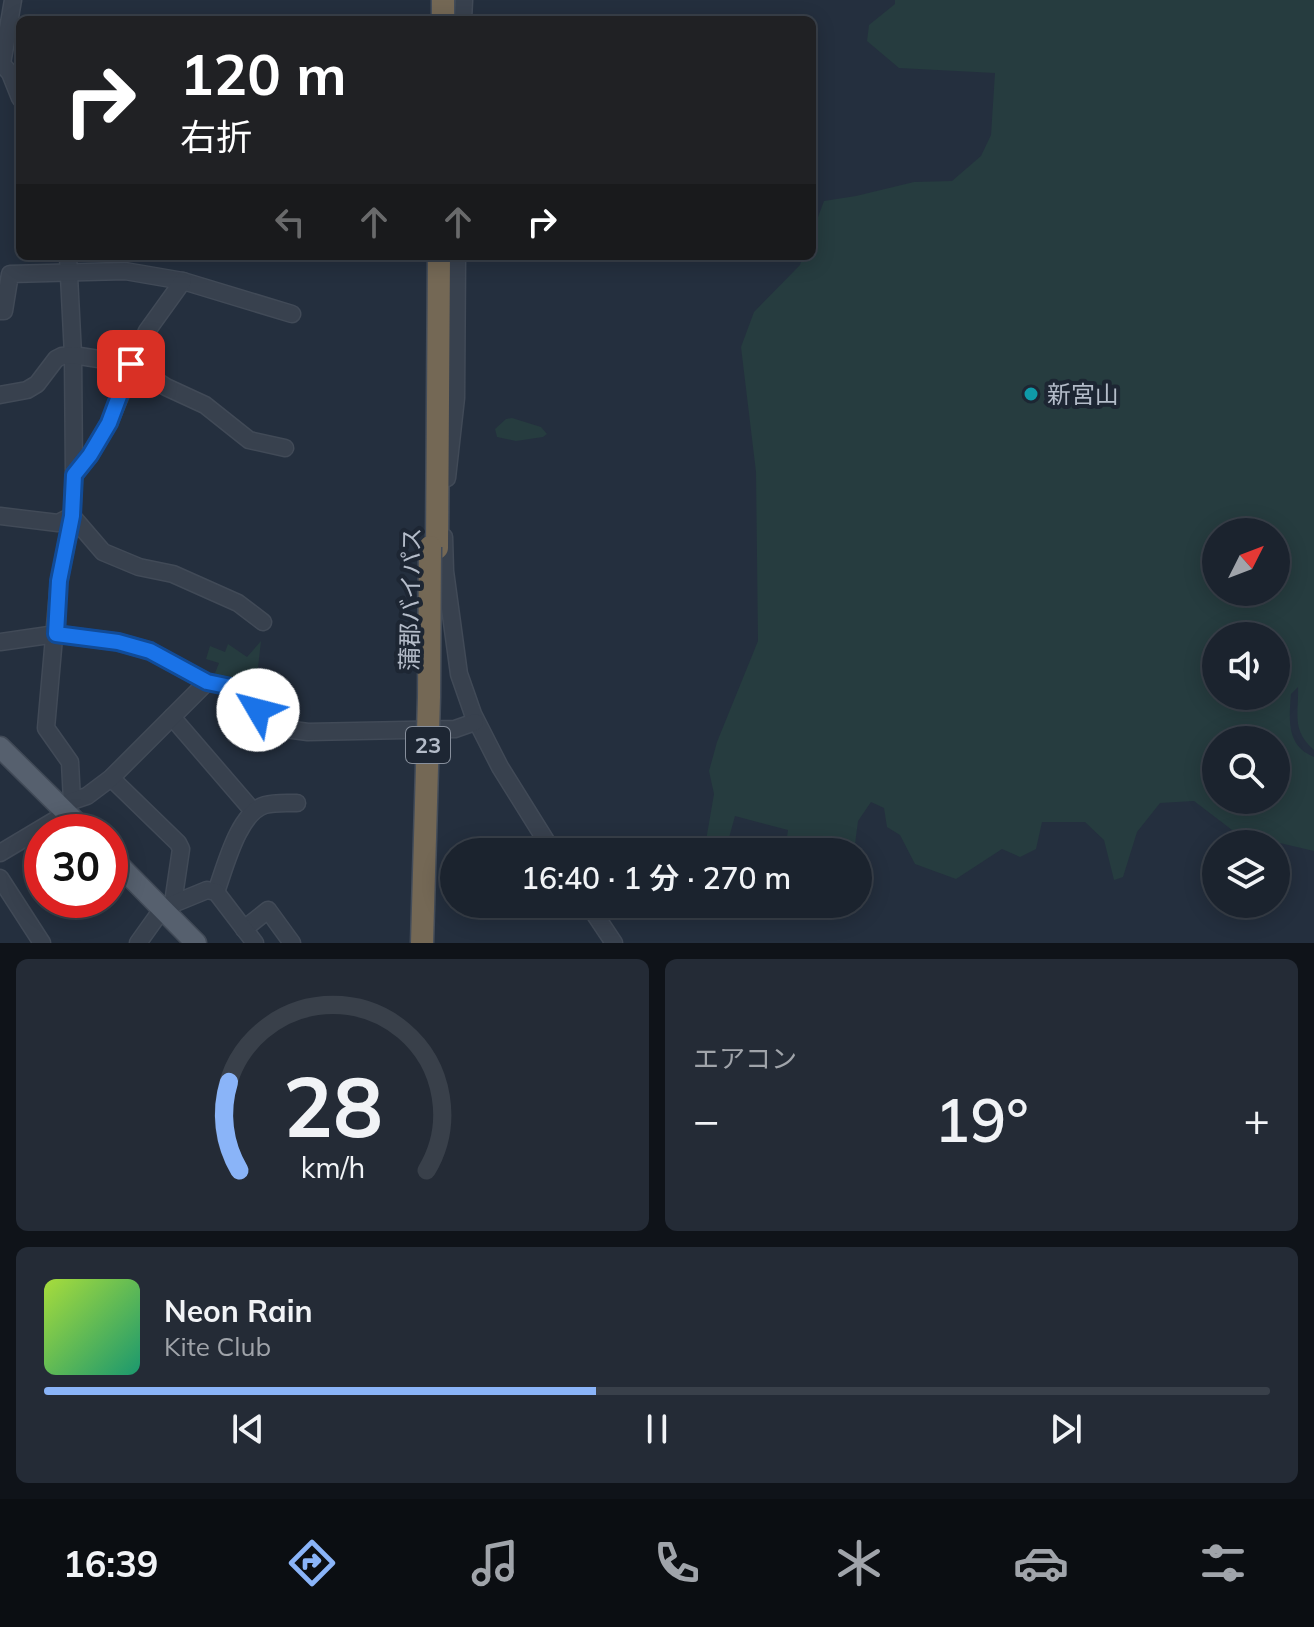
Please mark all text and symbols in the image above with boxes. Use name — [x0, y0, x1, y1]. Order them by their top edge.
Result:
text: 120 m — [180, 39, 347, 109]
icon: right — [48, 48, 152, 152]
text: 右折 — [180, 114, 252, 159]
icon: left — [268, 200, 312, 244]
icon: ahead — [352, 200, 396, 244]
icon: ahead — [436, 200, 480, 244]
icon: right — [520, 200, 564, 244]
pin — [97, 330, 165, 398]
icon: arrive — [109, 342, 153, 386]
place label: 新宮山 — [1047, 379, 1119, 409]
marker: 新宮山 — [1022, 385, 1040, 403]
north arrow — [1202, 518, 1290, 606]
map controls — [1202, 518, 1290, 918]
street label: 蒲郡バイパス — [394, 527, 426, 671]
button: sound — [1202, 622, 1290, 710]
position arrow — [216, 668, 300, 752]
button: search — [1202, 726, 1290, 814]
road number: 23 — [406, 727, 450, 763]
speed limit sign: 30 — [24, 814, 128, 918]
button: layers — [1202, 830, 1290, 918]
text: 16:40 · 1 分 · 270 m — [521, 859, 791, 897]
text: エアコン — [693, 1042, 797, 1075]
text: 28 — [283, 1053, 382, 1158]
text: 19° — [934, 1082, 1029, 1157]
text: − — [693, 1092, 719, 1147]
text: + — [1244, 1092, 1270, 1147]
text: km/h — [300, 1149, 365, 1185]
text: Neon Rain — [164, 1292, 313, 1330]
text: Kite Club — [164, 1330, 271, 1363]
icon: previous — [226, 1407, 270, 1451]
icon: pause — [635, 1407, 679, 1451]
icon: next — [1044, 1407, 1088, 1451]
icon: directions — [284, 1535, 340, 1591]
icon: music — [467, 1535, 523, 1591]
icon: phone — [649, 1535, 705, 1591]
icon: climate — [831, 1535, 887, 1591]
icon: car — [1013, 1535, 1069, 1591]
icon: filters — [1195, 1535, 1251, 1591]
text: 16:39 — [63, 1541, 158, 1586]

